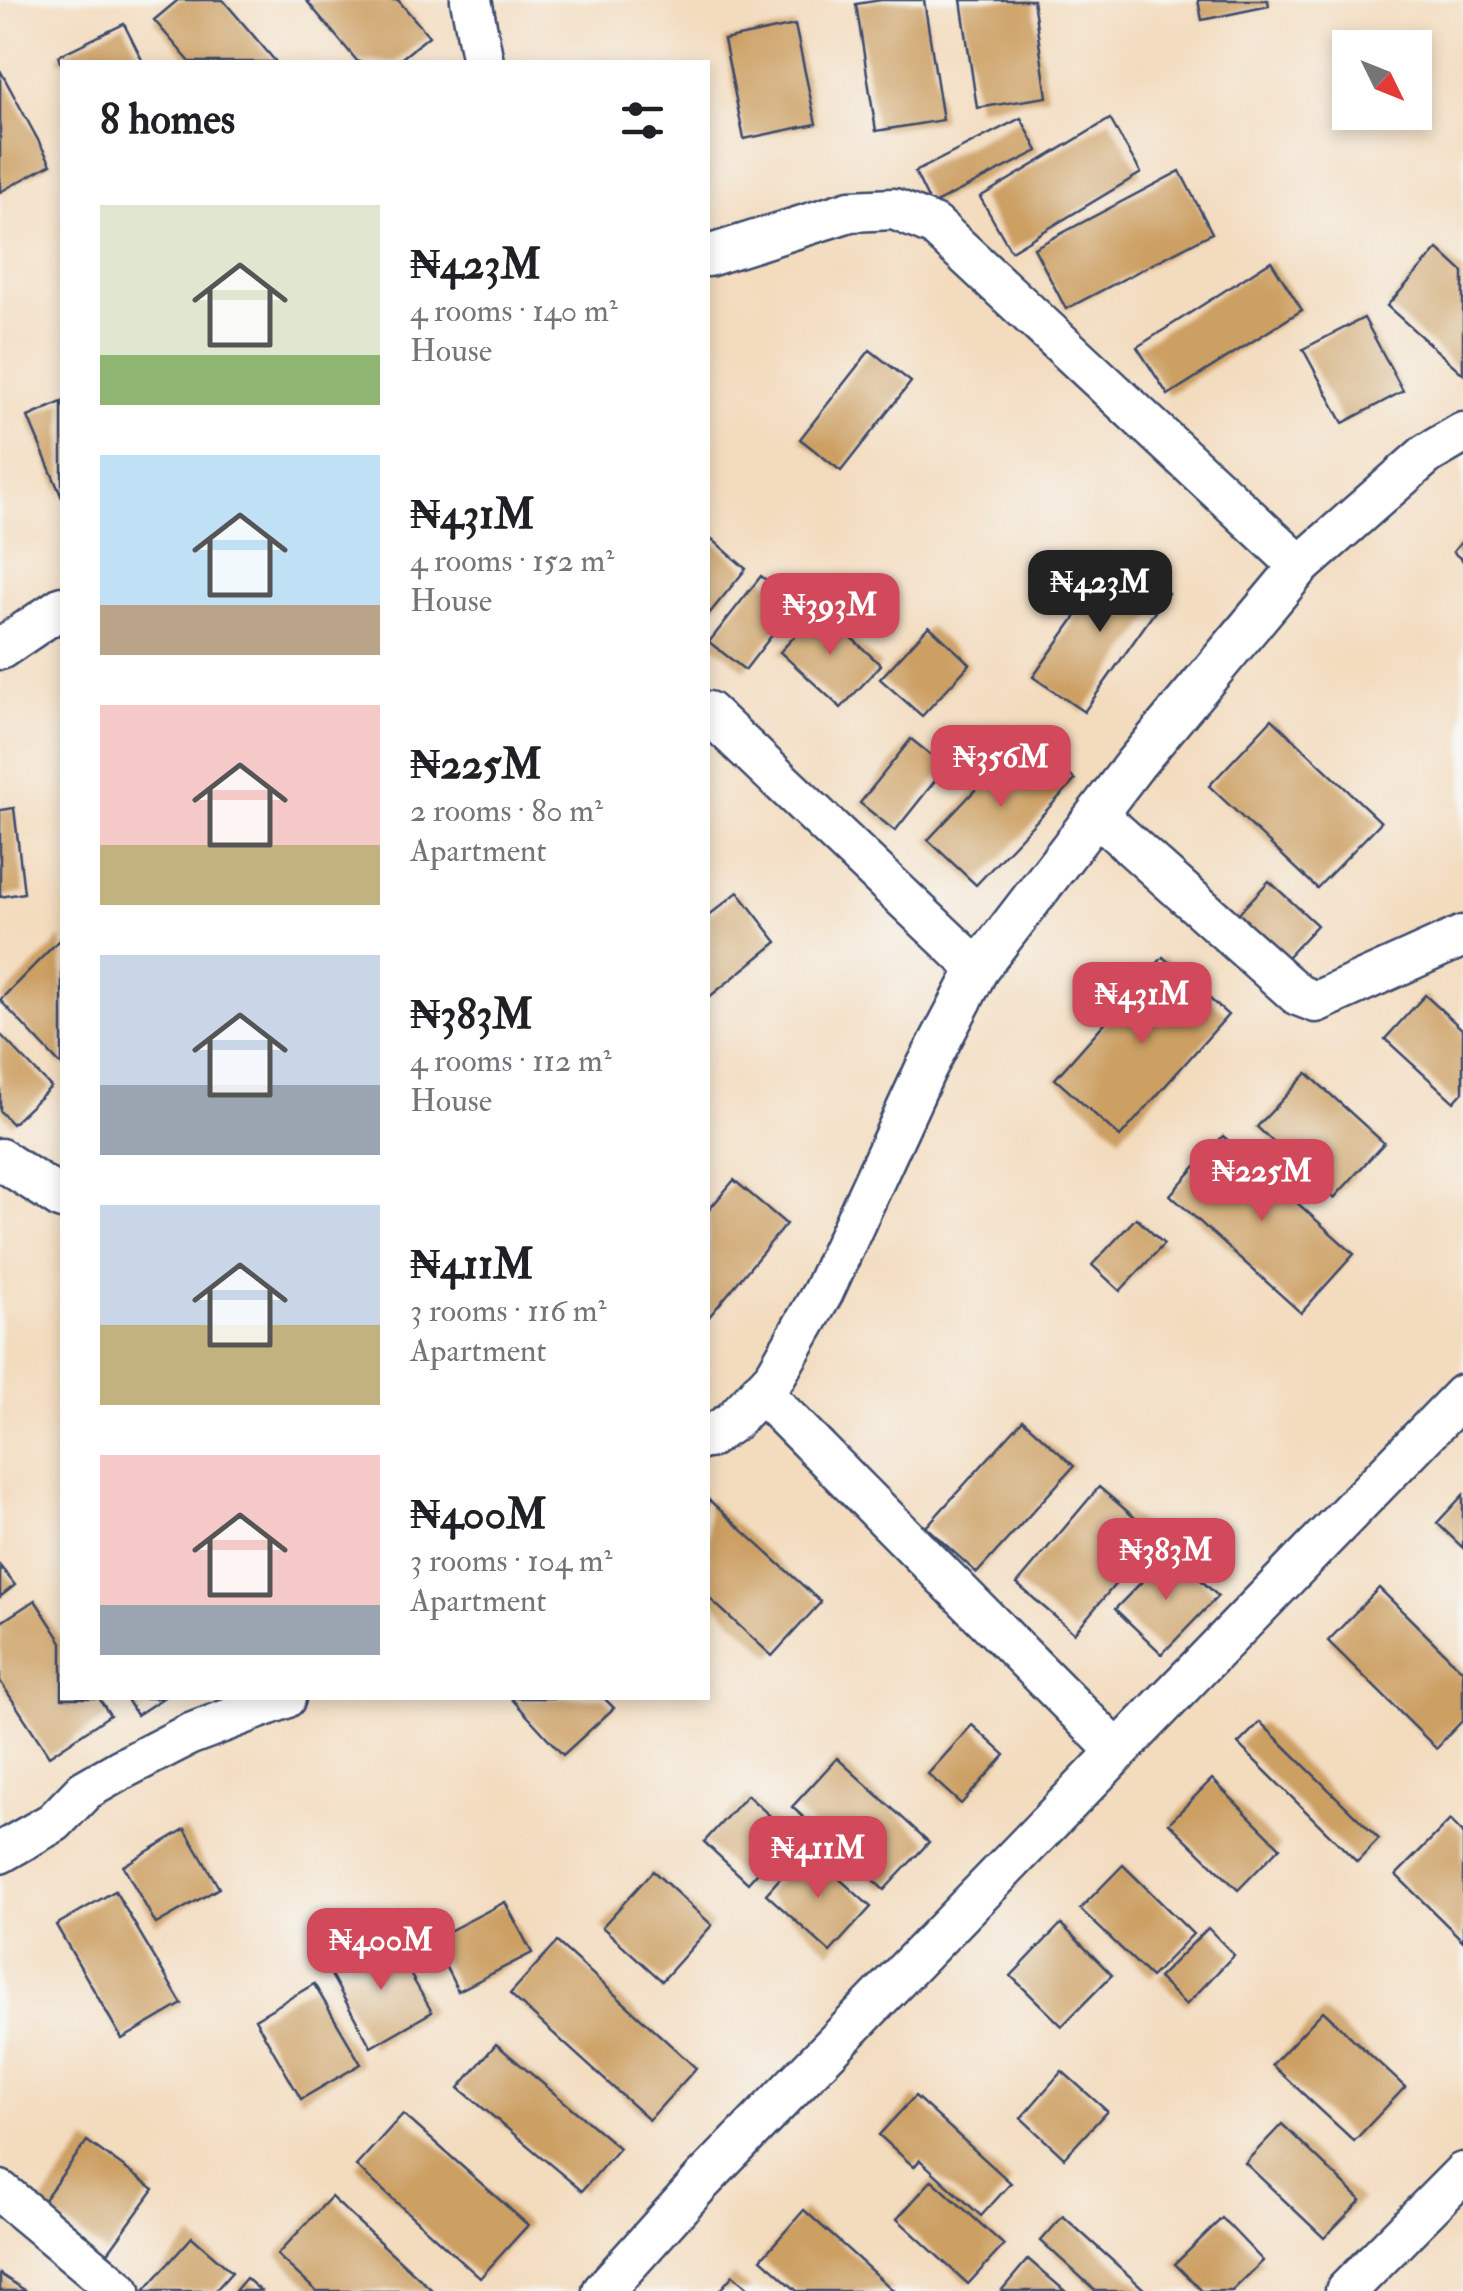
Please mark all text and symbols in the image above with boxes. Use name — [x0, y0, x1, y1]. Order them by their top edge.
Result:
north arrow — [1332, 30, 1432, 130]
map controls — [1332, 30, 1432, 130]
icon: filters — [615, 93, 670, 148]
text: 8 homes — [100, 94, 235, 146]
text: ₦423M — [410, 239, 541, 291]
icon: home — [180, 245, 300, 365]
text: 4 rooms · 140 m² — [410, 291, 618, 331]
text: House — [410, 331, 492, 371]
text: ₦431M — [410, 489, 535, 541]
icon: home — [180, 495, 300, 615]
text: 4 rooms · 152 m² — [410, 541, 614, 581]
pin: ₦423M — [1030, 550, 1170, 635]
text: ₦423M — [1050, 562, 1150, 602]
pin: ₦393M — [760, 573, 900, 658]
text: House — [410, 581, 492, 621]
text: ₦393M — [782, 585, 878, 625]
pin: ₦356M — [931, 725, 1071, 810]
text: ₦356M — [953, 737, 1049, 777]
text: ₦225M — [410, 739, 542, 791]
icon: home — [180, 745, 300, 865]
text: 2 rooms · 80 m² — [410, 791, 603, 831]
text: Apartment — [410, 831, 547, 871]
pin: ₦431M — [1072, 962, 1212, 1047]
text: ₦431M — [1094, 974, 1190, 1014]
text: ₦383M — [410, 989, 533, 1041]
icon: home — [180, 995, 300, 1115]
text: 4 rooms · 112 m² — [410, 1041, 612, 1081]
text: House — [410, 1081, 492, 1121]
pin: ₦225M — [1192, 1139, 1332, 1224]
text: ₦225M — [1212, 1151, 1312, 1191]
text: ₦411M — [410, 1239, 534, 1291]
icon: home — [180, 1245, 300, 1365]
text: 3 rooms · 116 m² — [410, 1291, 607, 1331]
text: Apartment — [410, 1331, 547, 1371]
text: ₦400M — [410, 1489, 547, 1541]
icon: home — [180, 1495, 300, 1615]
pin: ₦383M — [1096, 1518, 1236, 1603]
text: ₦383M — [1119, 1530, 1213, 1570]
text: 3 rooms · 104 m² — [410, 1541, 613, 1581]
text: Apartment — [410, 1581, 547, 1621]
pin: ₦411M — [748, 1816, 888, 1901]
text: ₦411M — [771, 1828, 865, 1868]
pin: ₦400M — [311, 1908, 451, 1993]
text: ₦400M — [329, 1920, 433, 1960]

